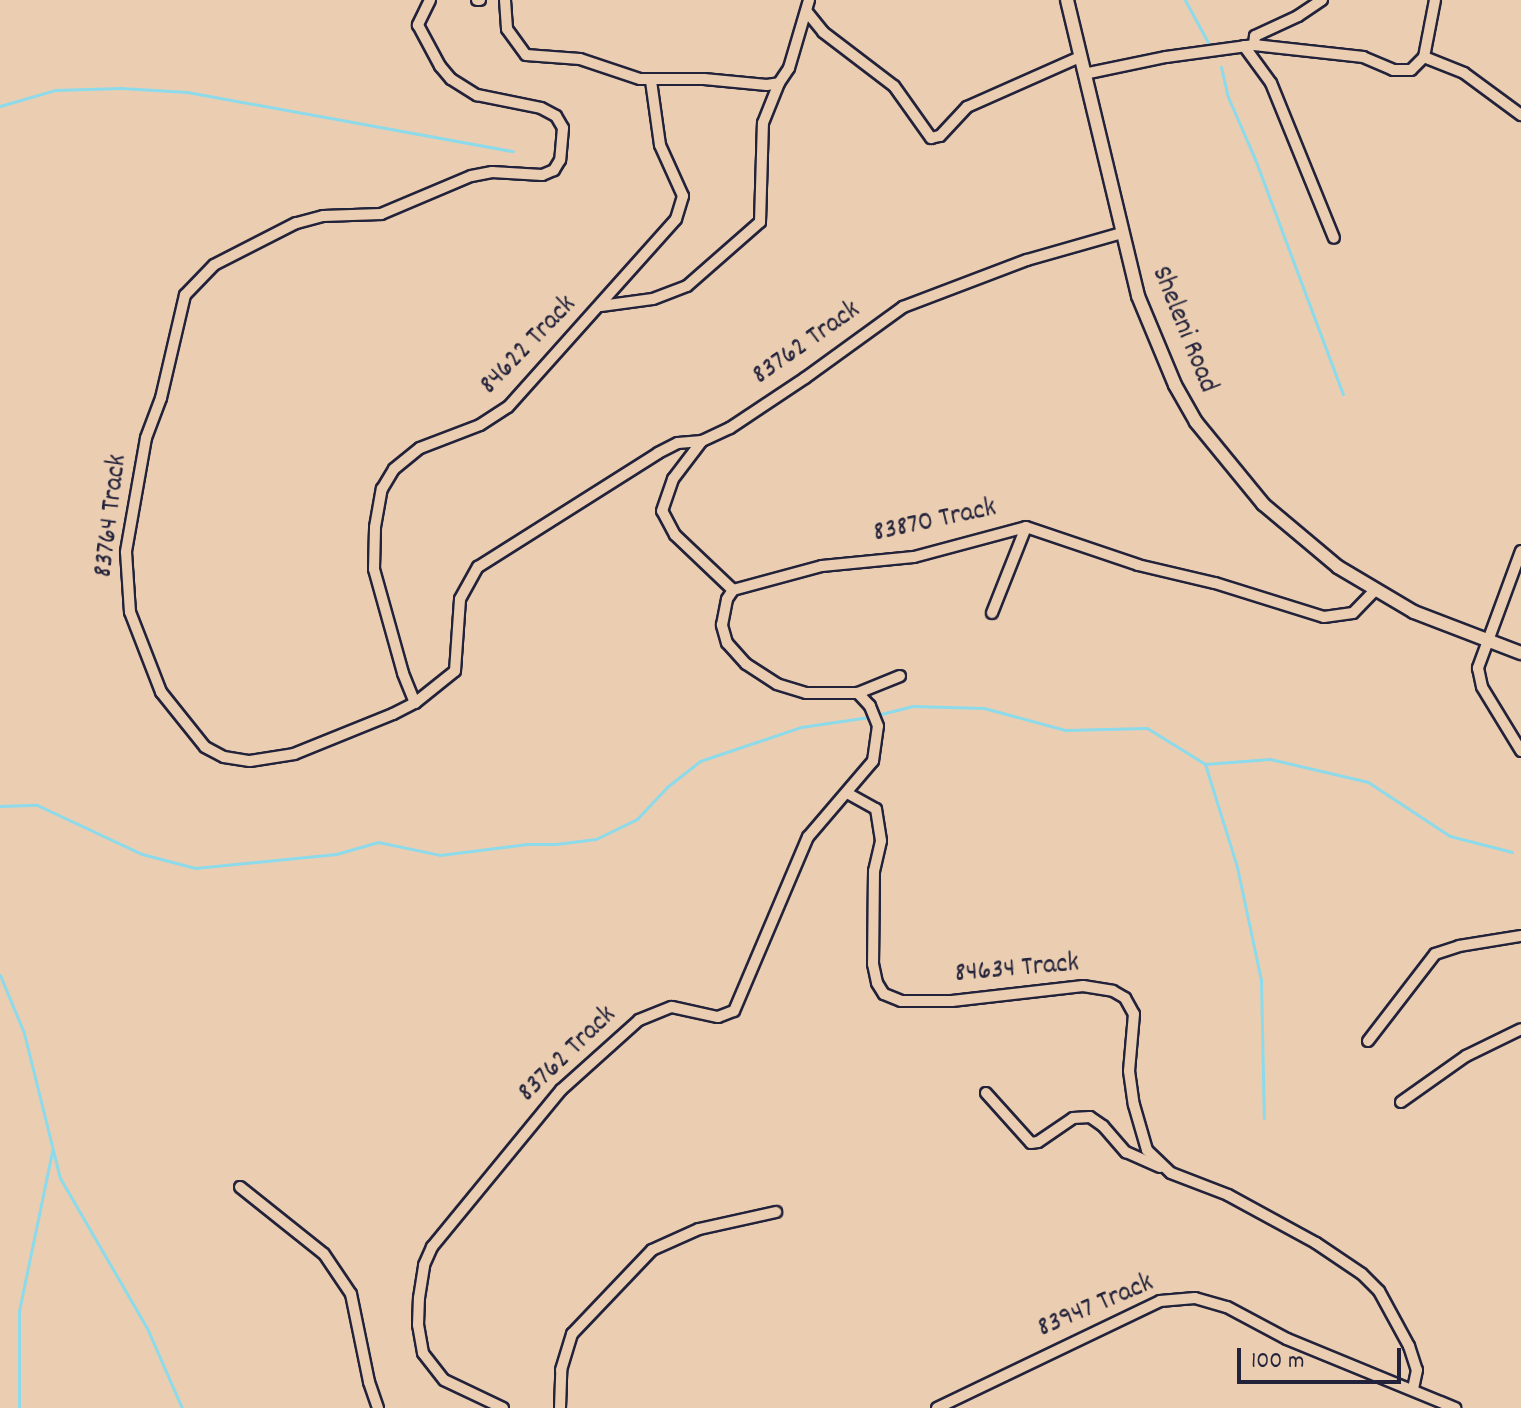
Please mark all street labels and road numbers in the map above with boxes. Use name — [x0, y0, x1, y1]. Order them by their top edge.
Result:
street label: Sheleni Road — [1142, 262, 1224, 398]
street label: 84622 Track — [474, 289, 584, 403]
street label: 83762 Track — [746, 295, 868, 393]
street label: 83764 Track — [88, 453, 136, 579]
street label: 83870 Track — [871, 493, 999, 551]
street label: 84634 Track — [954, 948, 1080, 992]
street label: 83762 Track — [512, 1000, 624, 1110]
street label: 83947 Track — [1033, 1268, 1159, 1346]

